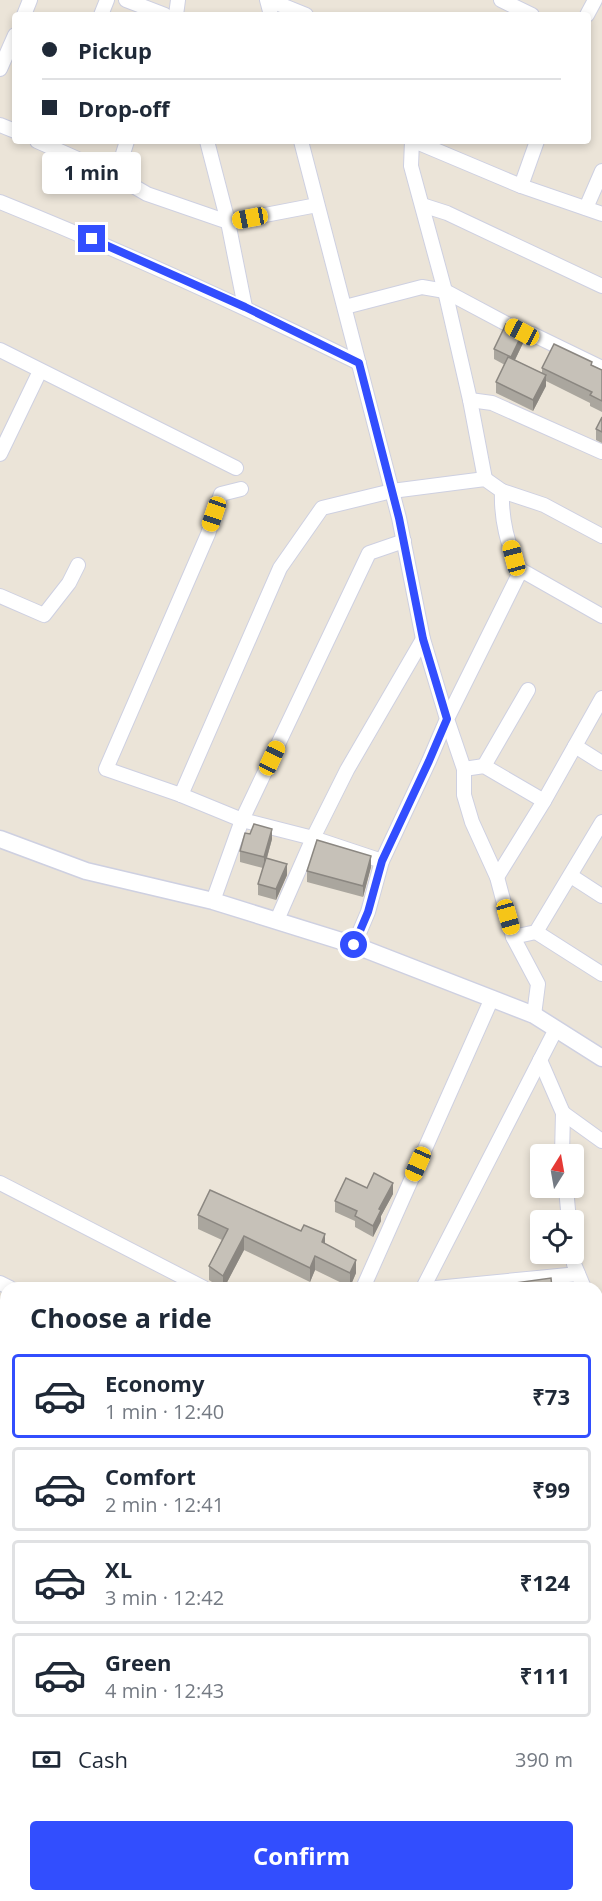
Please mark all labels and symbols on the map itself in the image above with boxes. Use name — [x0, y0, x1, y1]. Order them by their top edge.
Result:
callout: 1 min — [42, 152, 142, 194]
car — [231, 206, 269, 230]
route end — [78, 225, 105, 252]
car — [502, 316, 542, 348]
car — [200, 494, 228, 534]
car — [501, 538, 527, 578]
car — [256, 738, 288, 778]
car — [494, 897, 522, 937]
route start — [340, 931, 367, 958]
car — [402, 1144, 434, 1184]
north arrow — [530, 1144, 584, 1198]

